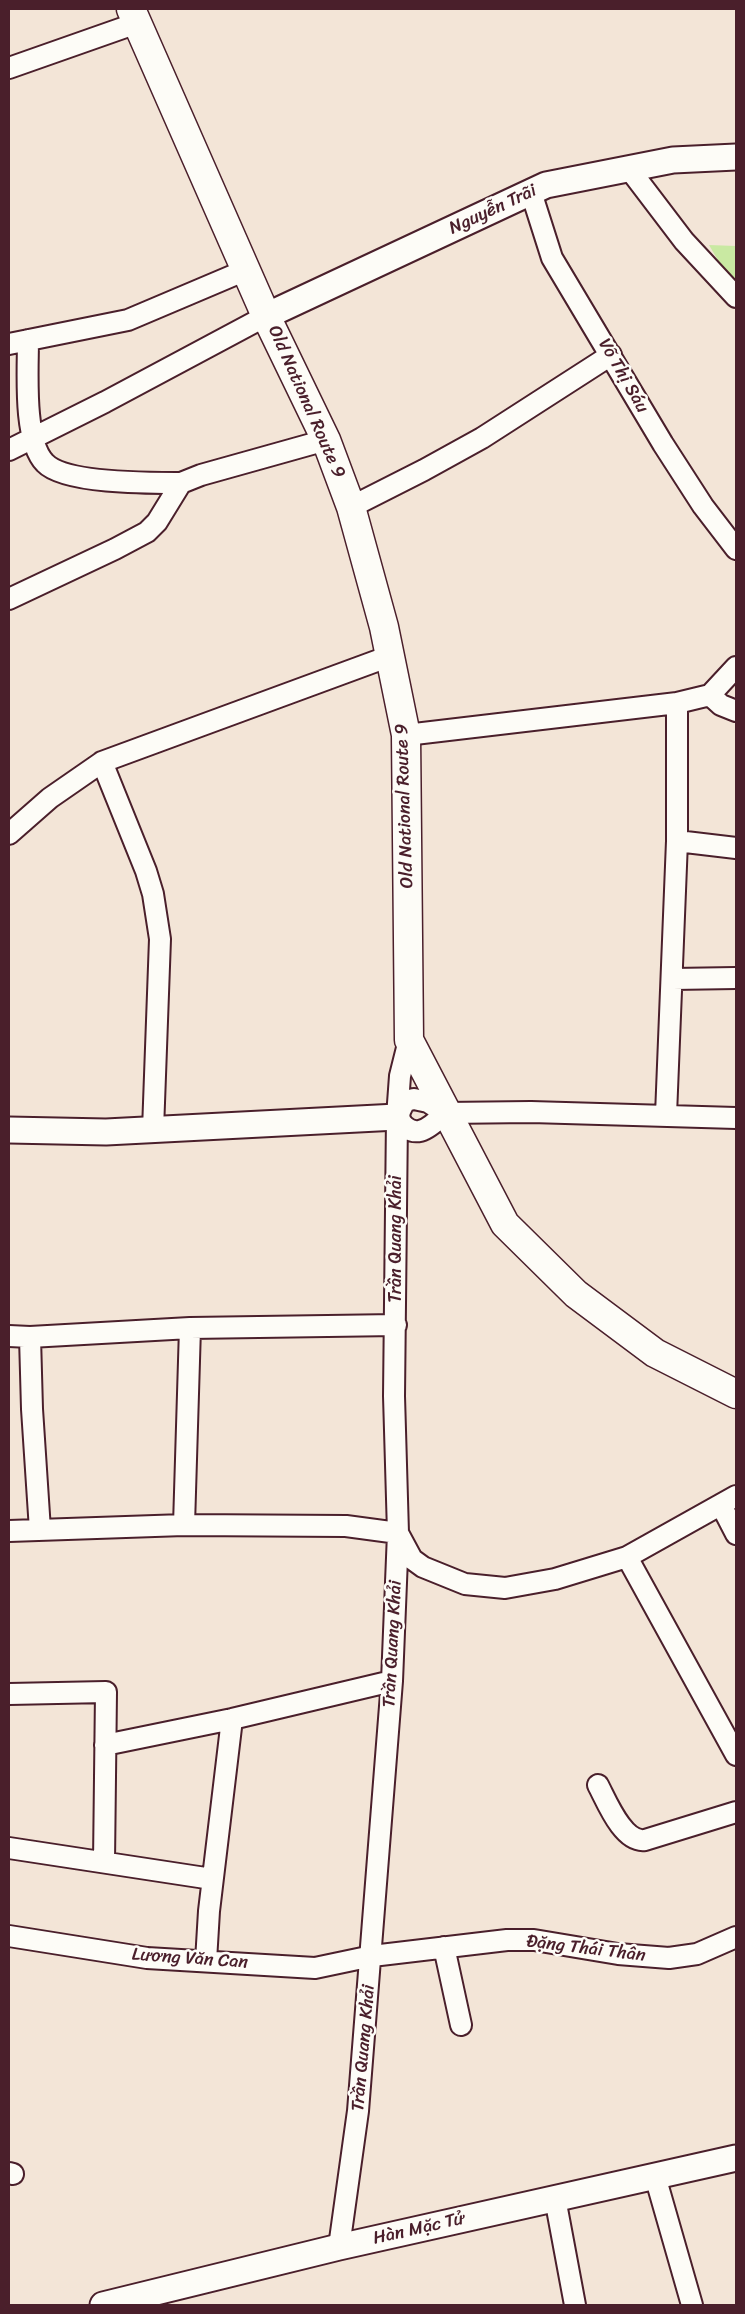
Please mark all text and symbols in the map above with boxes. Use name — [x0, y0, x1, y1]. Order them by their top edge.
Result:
street label: Nguyễn Trãi — [446, 180, 540, 240]
street label: Old National Route 9 — [263, 322, 349, 482]
street label: Võ Thị Sáu — [593, 335, 653, 417]
street label: Old National Route 9 — [391, 723, 419, 889]
street label: Trần Quang Khải — [385, 1175, 407, 1303]
street label: Trần Quang Khải — [379, 1580, 407, 1708]
street label: Đặng Thái Thân — [525, 1931, 647, 1967]
street label: Lương Văn Can — [131, 1944, 249, 1974]
street label: Trần Quang Khải — [348, 1984, 380, 2112]
street label: Hàn Mặc Tử — [371, 2208, 467, 2250]

